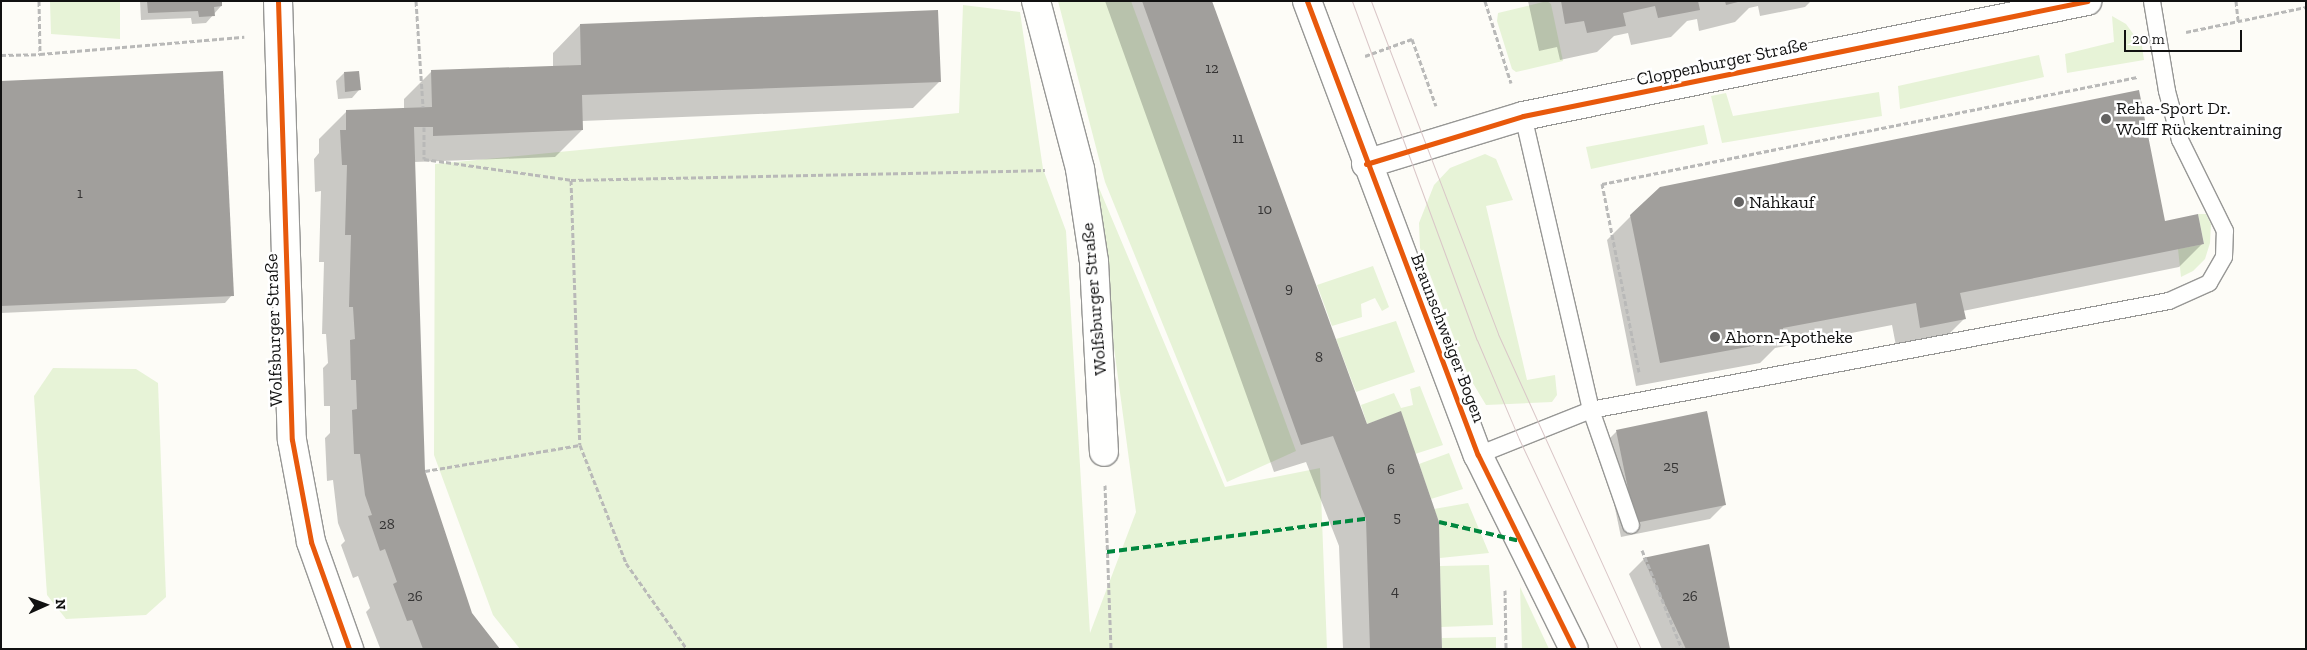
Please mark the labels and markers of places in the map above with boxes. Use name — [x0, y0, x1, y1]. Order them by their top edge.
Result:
place label: Reha-Sport Dr. Wolff Rückentraining — [2116, 98, 2282, 140]
marker: Reha-Sport Dr. Wolff Rückentraining — [2100, 113, 2112, 125]
place label: Nahkauf — [1749, 191, 1815, 213]
marker: Nahkauf — [1733, 196, 1745, 208]
place label: Ahorn-Apotheke — [1725, 326, 1853, 348]
marker: Ahorn-Apotheke — [1709, 331, 1721, 343]

